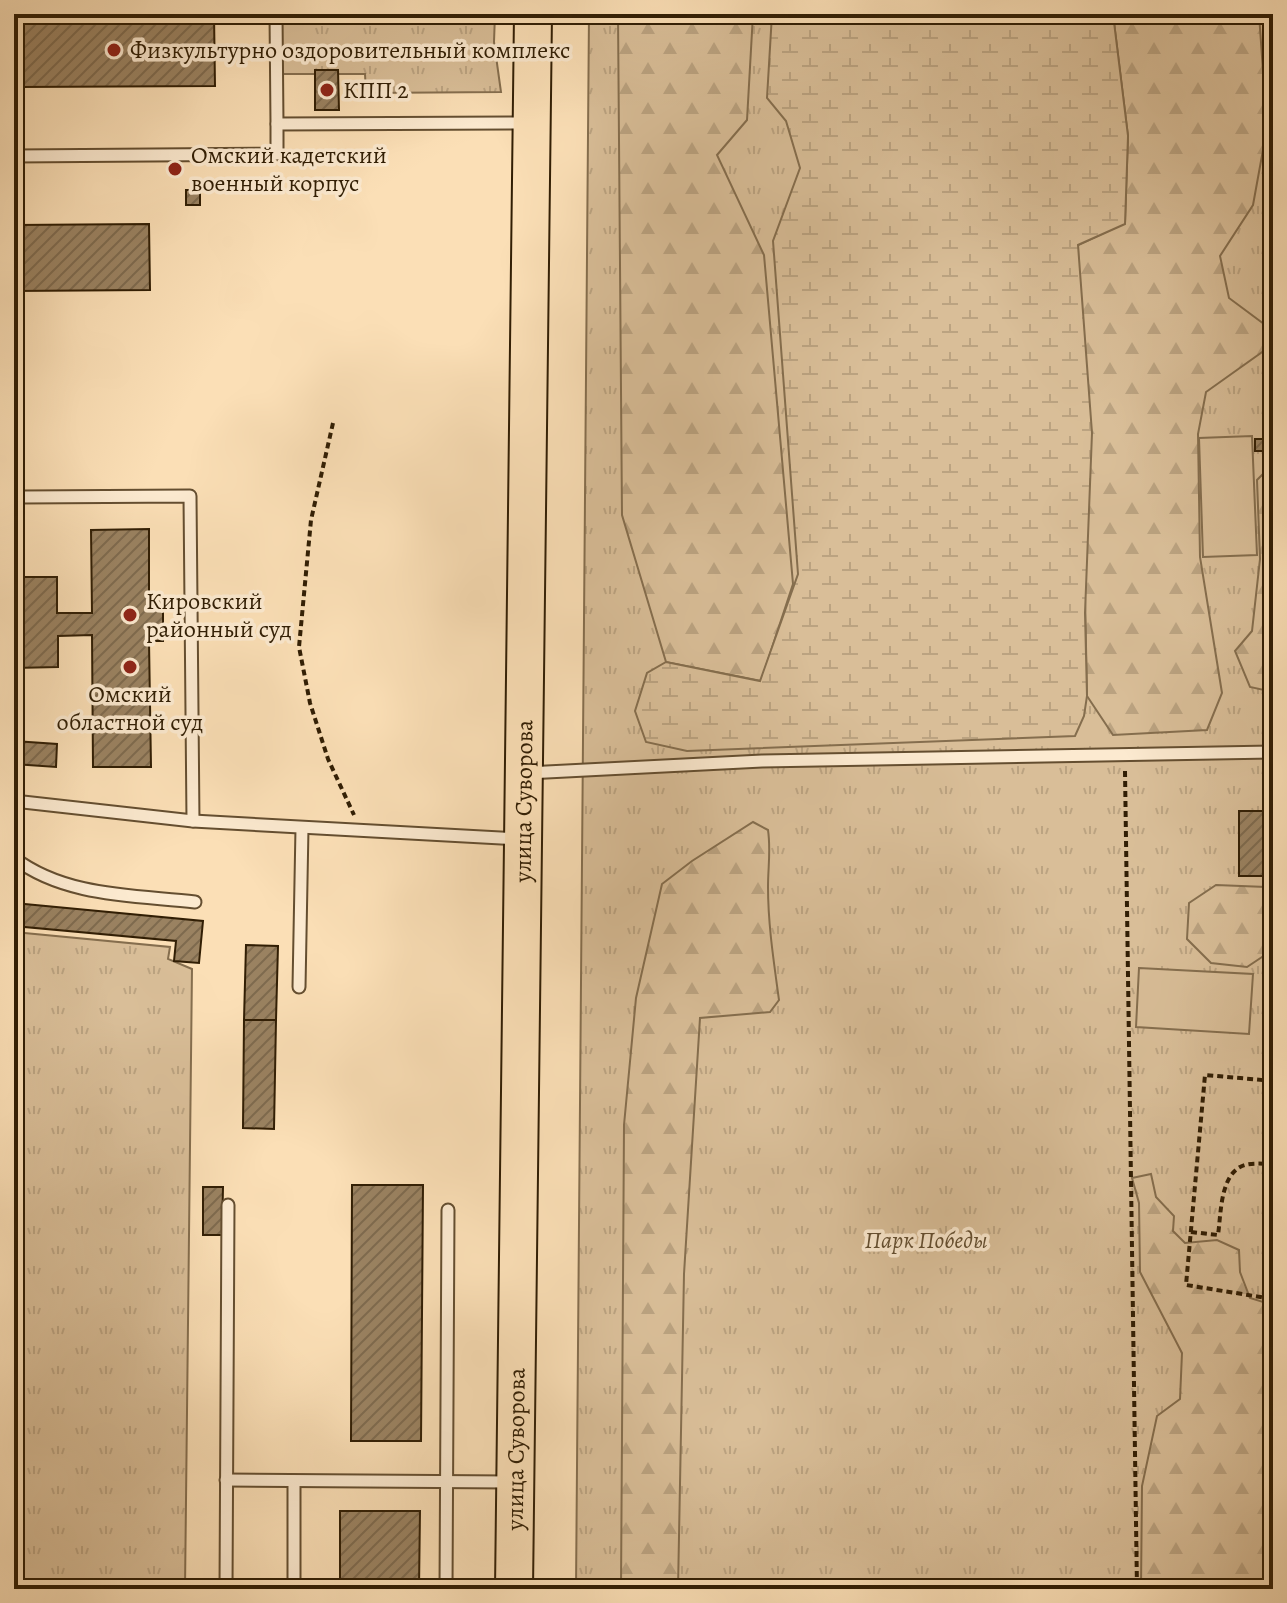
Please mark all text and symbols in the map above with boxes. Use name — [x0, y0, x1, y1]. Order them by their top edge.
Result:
place label: Физкультурно оздоровительный комплекс — [130, 34, 571, 66]
marker: Физкультурно оздоровительный комплекс — [105, 41, 123, 59]
place label: КПП 2 — [343, 74, 409, 106]
marker: КПП 2 — [318, 81, 336, 99]
place label: Омский кадетский военный корпус — [191, 139, 387, 199]
marker: Омский кадетский военный корпус — [166, 160, 184, 178]
place label: Кировский районный суд — [146, 585, 292, 645]
marker: Кировский районный суд — [121, 606, 139, 624]
marker: Омский областной суд — [121, 658, 139, 676]
place label: Омский областной суд — [57, 678, 203, 738]
street label: улица Суворова — [507, 720, 540, 884]
park label: Парк Победы — [865, 1224, 987, 1256]
street label: улица Суворова — [499, 1368, 533, 1531]

